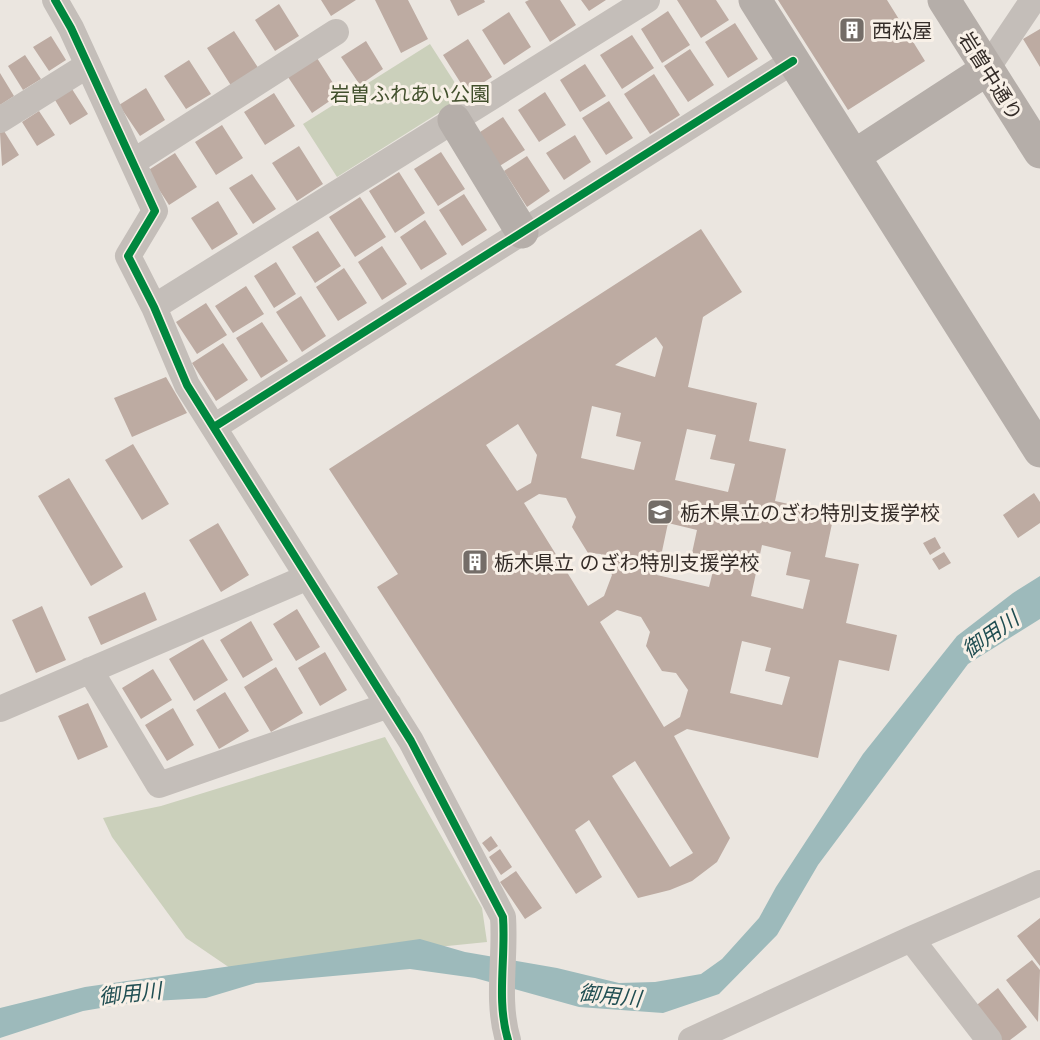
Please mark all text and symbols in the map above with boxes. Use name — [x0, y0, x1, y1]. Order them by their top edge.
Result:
building icon: 西松屋 — [837, 15, 867, 45]
place label: 西松屋 — [872, 18, 932, 43]
street label: 岩曽中通り — [954, 27, 1028, 125]
park label: 岩曽ふれあい公園 — [330, 81, 490, 106]
school or university icon: 栃木県立のざわ特別支援学校 — [645, 497, 675, 527]
place label: 栃木県立のざわ特別支援学校 — [680, 500, 940, 525]
building icon: 栃木県立 のざわ特別支援学校 — [460, 547, 490, 577]
place label: 栃木県立 のざわ特別支援学校 — [494, 550, 759, 575]
water label: 御用川 — [957, 604, 1025, 663]
water label: 御用川 — [97, 977, 165, 1009]
water label: 御用川 — [577, 979, 645, 1011]

